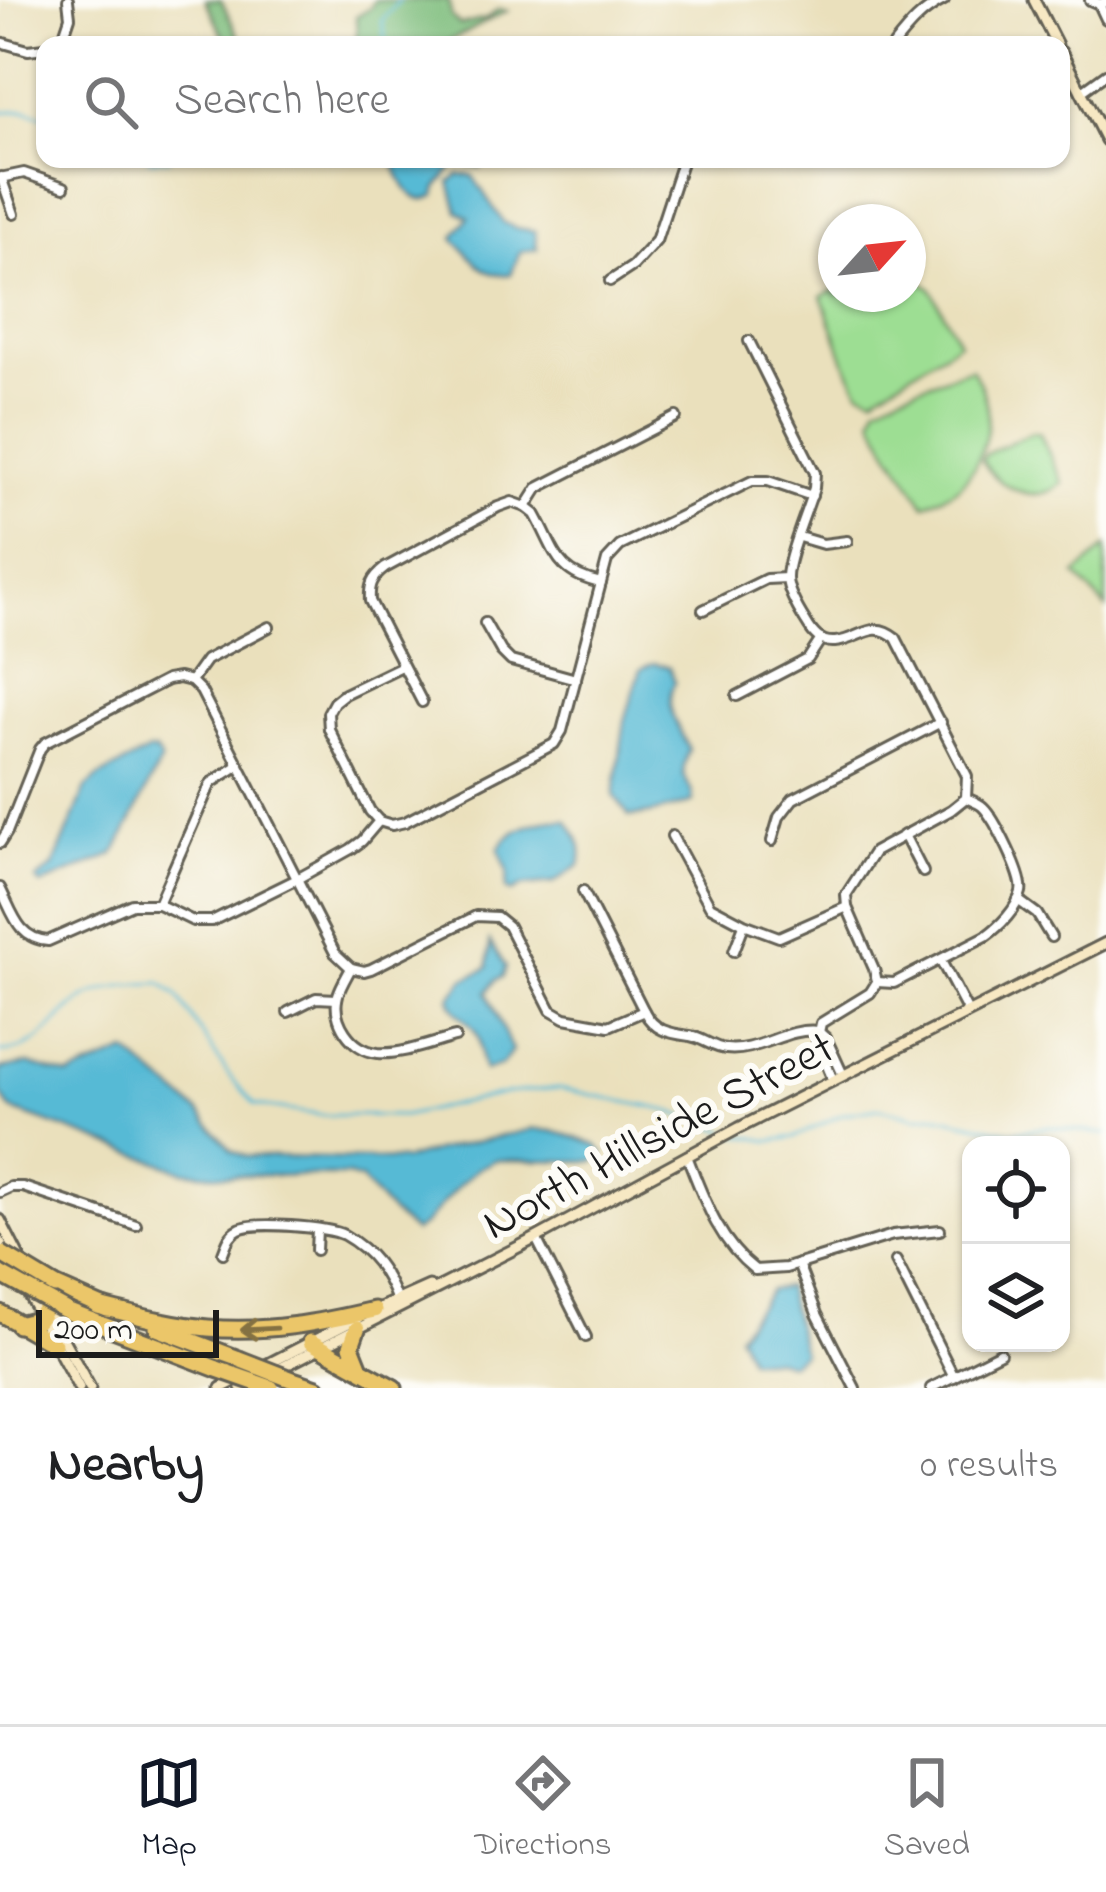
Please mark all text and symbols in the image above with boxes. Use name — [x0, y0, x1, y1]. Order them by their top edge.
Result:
search box — [36, 36, 1070, 168]
icon: search — [78, 69, 144, 135]
text: Search here — [174, 69, 390, 135]
north arrow — [818, 204, 926, 312]
street label: North Hillside Street — [471, 1015, 848, 1260]
map controls — [962, 1136, 1070, 1352]
button: locate — [962, 1136, 1070, 1244]
button: layers — [962, 1244, 1070, 1352]
scale bar — [36, 1304, 219, 1357]
text: 200 m — [54, 1307, 133, 1355]
one-way arrow — [240, 1318, 279, 1341]
text: Nearby — [48, 1429, 204, 1504]
text: 0 results — [920, 1438, 1058, 1495]
tab: Map — [136, 1750, 202, 1870]
tab: Directions — [474, 1750, 611, 1870]
tab: Saved — [884, 1750, 970, 1870]

